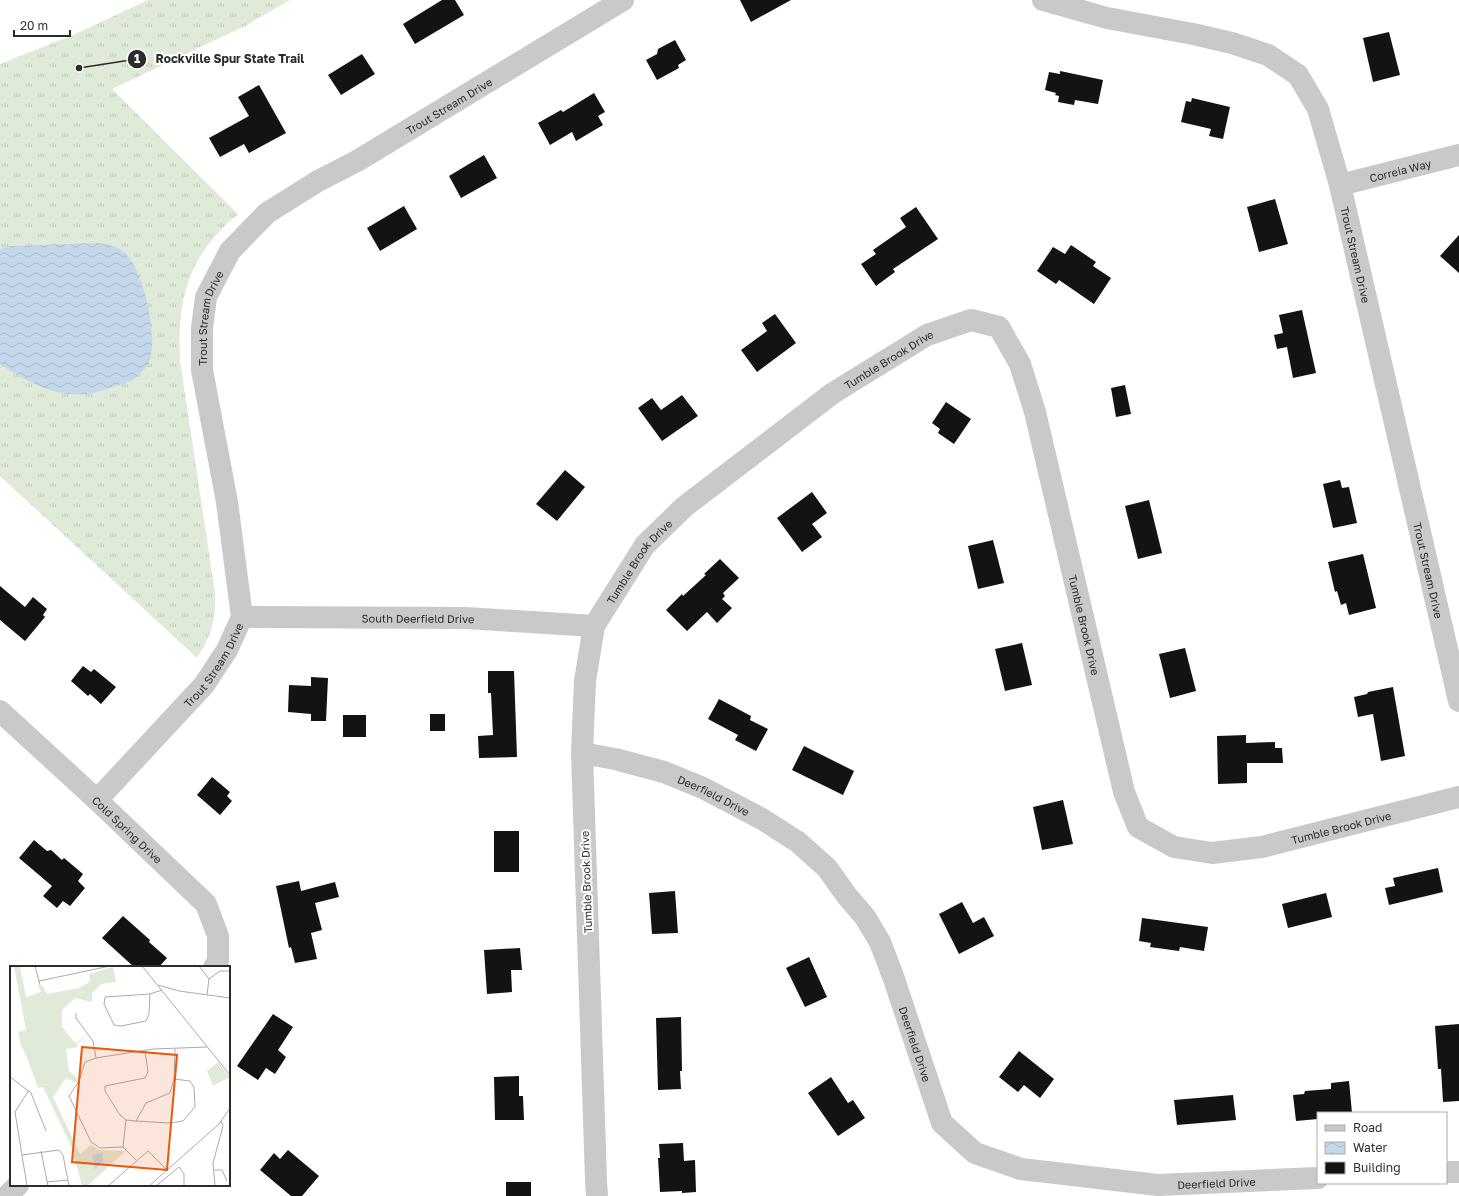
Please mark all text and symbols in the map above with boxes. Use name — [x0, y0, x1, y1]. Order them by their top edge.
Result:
scale bar — [14, 12, 70, 38]
text: 20 m — [20, 18, 48, 33]
callout: Rockville Spur State Trail — [127, 47, 312, 71]
text: 1 — [134, 51, 140, 66]
text: Rockville Spur State Trail — [156, 51, 304, 66]
street label: Trout Stream Drive — [403, 74, 494, 136]
street label: Correia Way — [1368, 156, 1432, 184]
street label: Trout Stream Drive — [1339, 205, 1373, 304]
street label: Trout Stream Drive — [196, 268, 225, 366]
street label: Tumble Brook Drive — [841, 327, 935, 391]
street label: Tumble Brook Drive — [603, 516, 674, 606]
street label: Trout Stream Drive — [1411, 521, 1446, 620]
street label: Tumble Brook Drive — [1067, 573, 1103, 676]
street label: South Deerfield Drive — [362, 611, 475, 625]
street label: Trout Stream Drive — [181, 621, 245, 709]
street label: Deerfield Drive — [676, 772, 752, 818]
street label: Cold Spring Drive — [90, 793, 165, 866]
street label: Tumble Brook Drive — [1290, 808, 1392, 846]
street label: Tumble Brook Drive — [578, 831, 594, 933]
inset map — [10, 966, 230, 1186]
street label: Deerfield Drive — [897, 1005, 934, 1083]
legend — [1317, 1112, 1447, 1184]
text: Road — [1353, 1120, 1382, 1135]
text: Water — [1353, 1140, 1387, 1155]
text: Building — [1353, 1160, 1401, 1175]
street label: Deerfield Drive — [1177, 1174, 1256, 1191]

